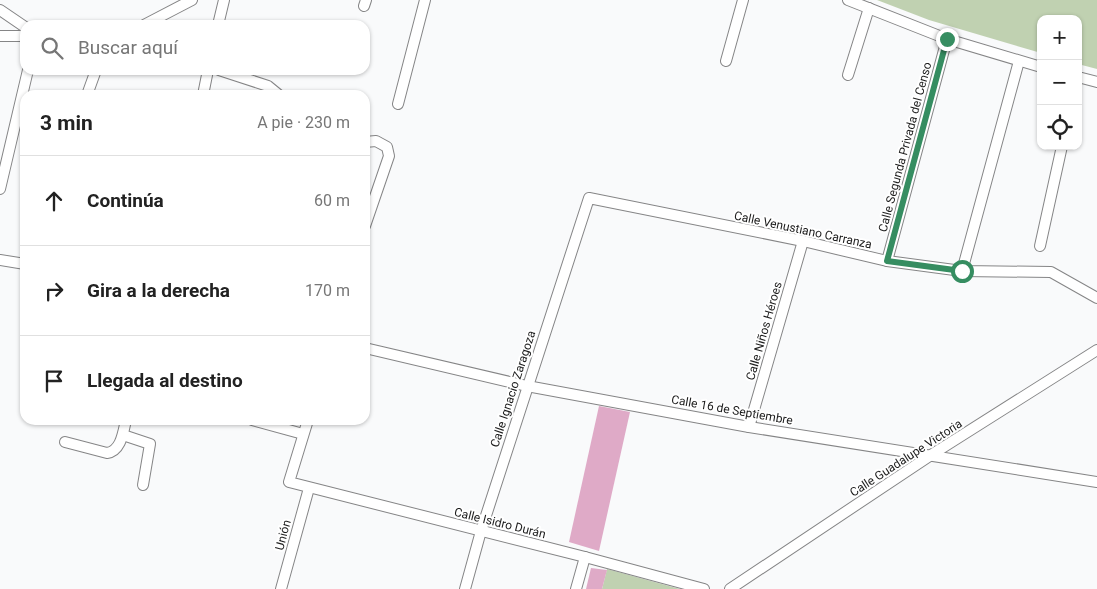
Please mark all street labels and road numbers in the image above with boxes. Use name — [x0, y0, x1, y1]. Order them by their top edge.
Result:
street label: Calle Segunda Privada del Censo — [876, 60, 934, 233]
street label: Calle Venustiano Carranza — [733, 209, 873, 251]
street label: Calle Niños Héroes — [743, 280, 785, 382]
street label: Calle Ignacio Zaragoza — [488, 329, 538, 449]
street label: Calle 16 de Septiembre — [670, 392, 794, 428]
street label: Calle Guadalupe Victoria — [847, 417, 965, 499]
street label: Calle Isidro Durán — [453, 505, 547, 541]
street label: Unión — [272, 518, 294, 552]

